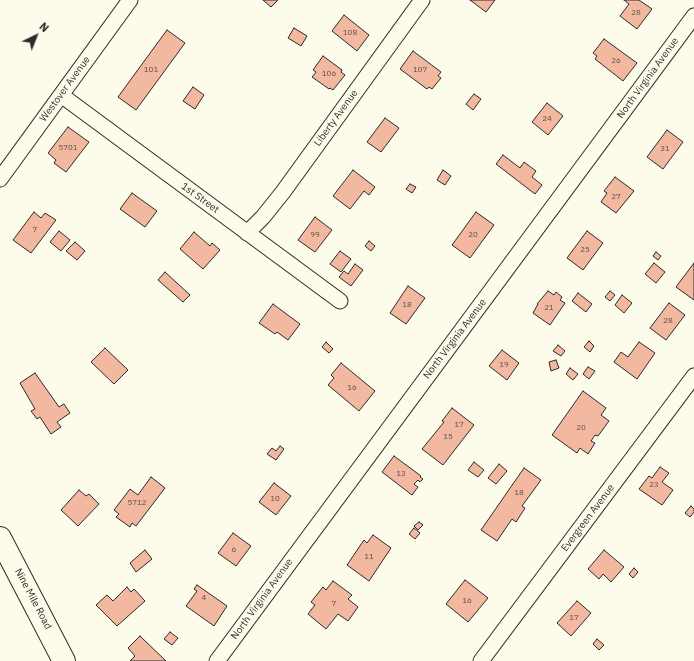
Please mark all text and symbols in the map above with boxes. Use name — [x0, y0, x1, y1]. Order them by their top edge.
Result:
house number: 28 — [631, 8, 641, 18]
north arrow — [16, 16, 56, 56]
text: N — [36, 19, 52, 35]
house number: 108 — [343, 28, 357, 38]
street label: North Virginia Avenue — [615, 35, 681, 121]
street label: Westover Avenue — [37, 54, 93, 124]
house number: 26 — [611, 56, 621, 66]
house number: 101 — [144, 65, 158, 75]
house number: 107 — [413, 65, 427, 75]
house number: 106 — [322, 69, 336, 79]
street label: Liberty Avenue — [312, 87, 360, 149]
house number: 24 — [542, 114, 552, 124]
house number: 5701 — [58, 143, 78, 153]
house number: 31 — [660, 144, 670, 154]
street label: 1st Street — [179, 180, 221, 216]
house number: 27 — [611, 192, 621, 202]
house number: 7 — [33, 225, 37, 235]
house number: 99 — [310, 230, 320, 240]
house number: 20 — [468, 230, 478, 240]
house number: 25 — [580, 245, 590, 255]
street label: North Virginia Avenue — [421, 297, 489, 381]
house number: 18 — [402, 300, 412, 310]
house number: 21 — [544, 303, 554, 313]
house number: 28 — [663, 316, 673, 326]
house number: 19 — [499, 360, 509, 370]
house number: 16 — [347, 383, 357, 393]
house number: 17 — [454, 420, 464, 430]
house number: 20 — [576, 423, 586, 433]
house number: 15 — [443, 432, 453, 442]
house number: 13 — [396, 469, 406, 479]
house number: 23 — [649, 480, 659, 490]
street label: Evergreen Avenue — [559, 482, 617, 554]
house number: 18 — [514, 488, 524, 498]
house number: 10 — [270, 494, 280, 504]
house number: 5712 — [127, 498, 147, 508]
house number: 6 — [232, 545, 236, 555]
house number: 11 — [364, 552, 374, 562]
street label: North Virginia Avenue — [229, 556, 295, 642]
street label: Nine Mile Road — [12, 566, 54, 632]
house number: 4 — [202, 593, 206, 603]
house number: 16 — [462, 596, 472, 606]
house number: 7 — [332, 599, 336, 609]
house number: 17 — [569, 613, 579, 623]

